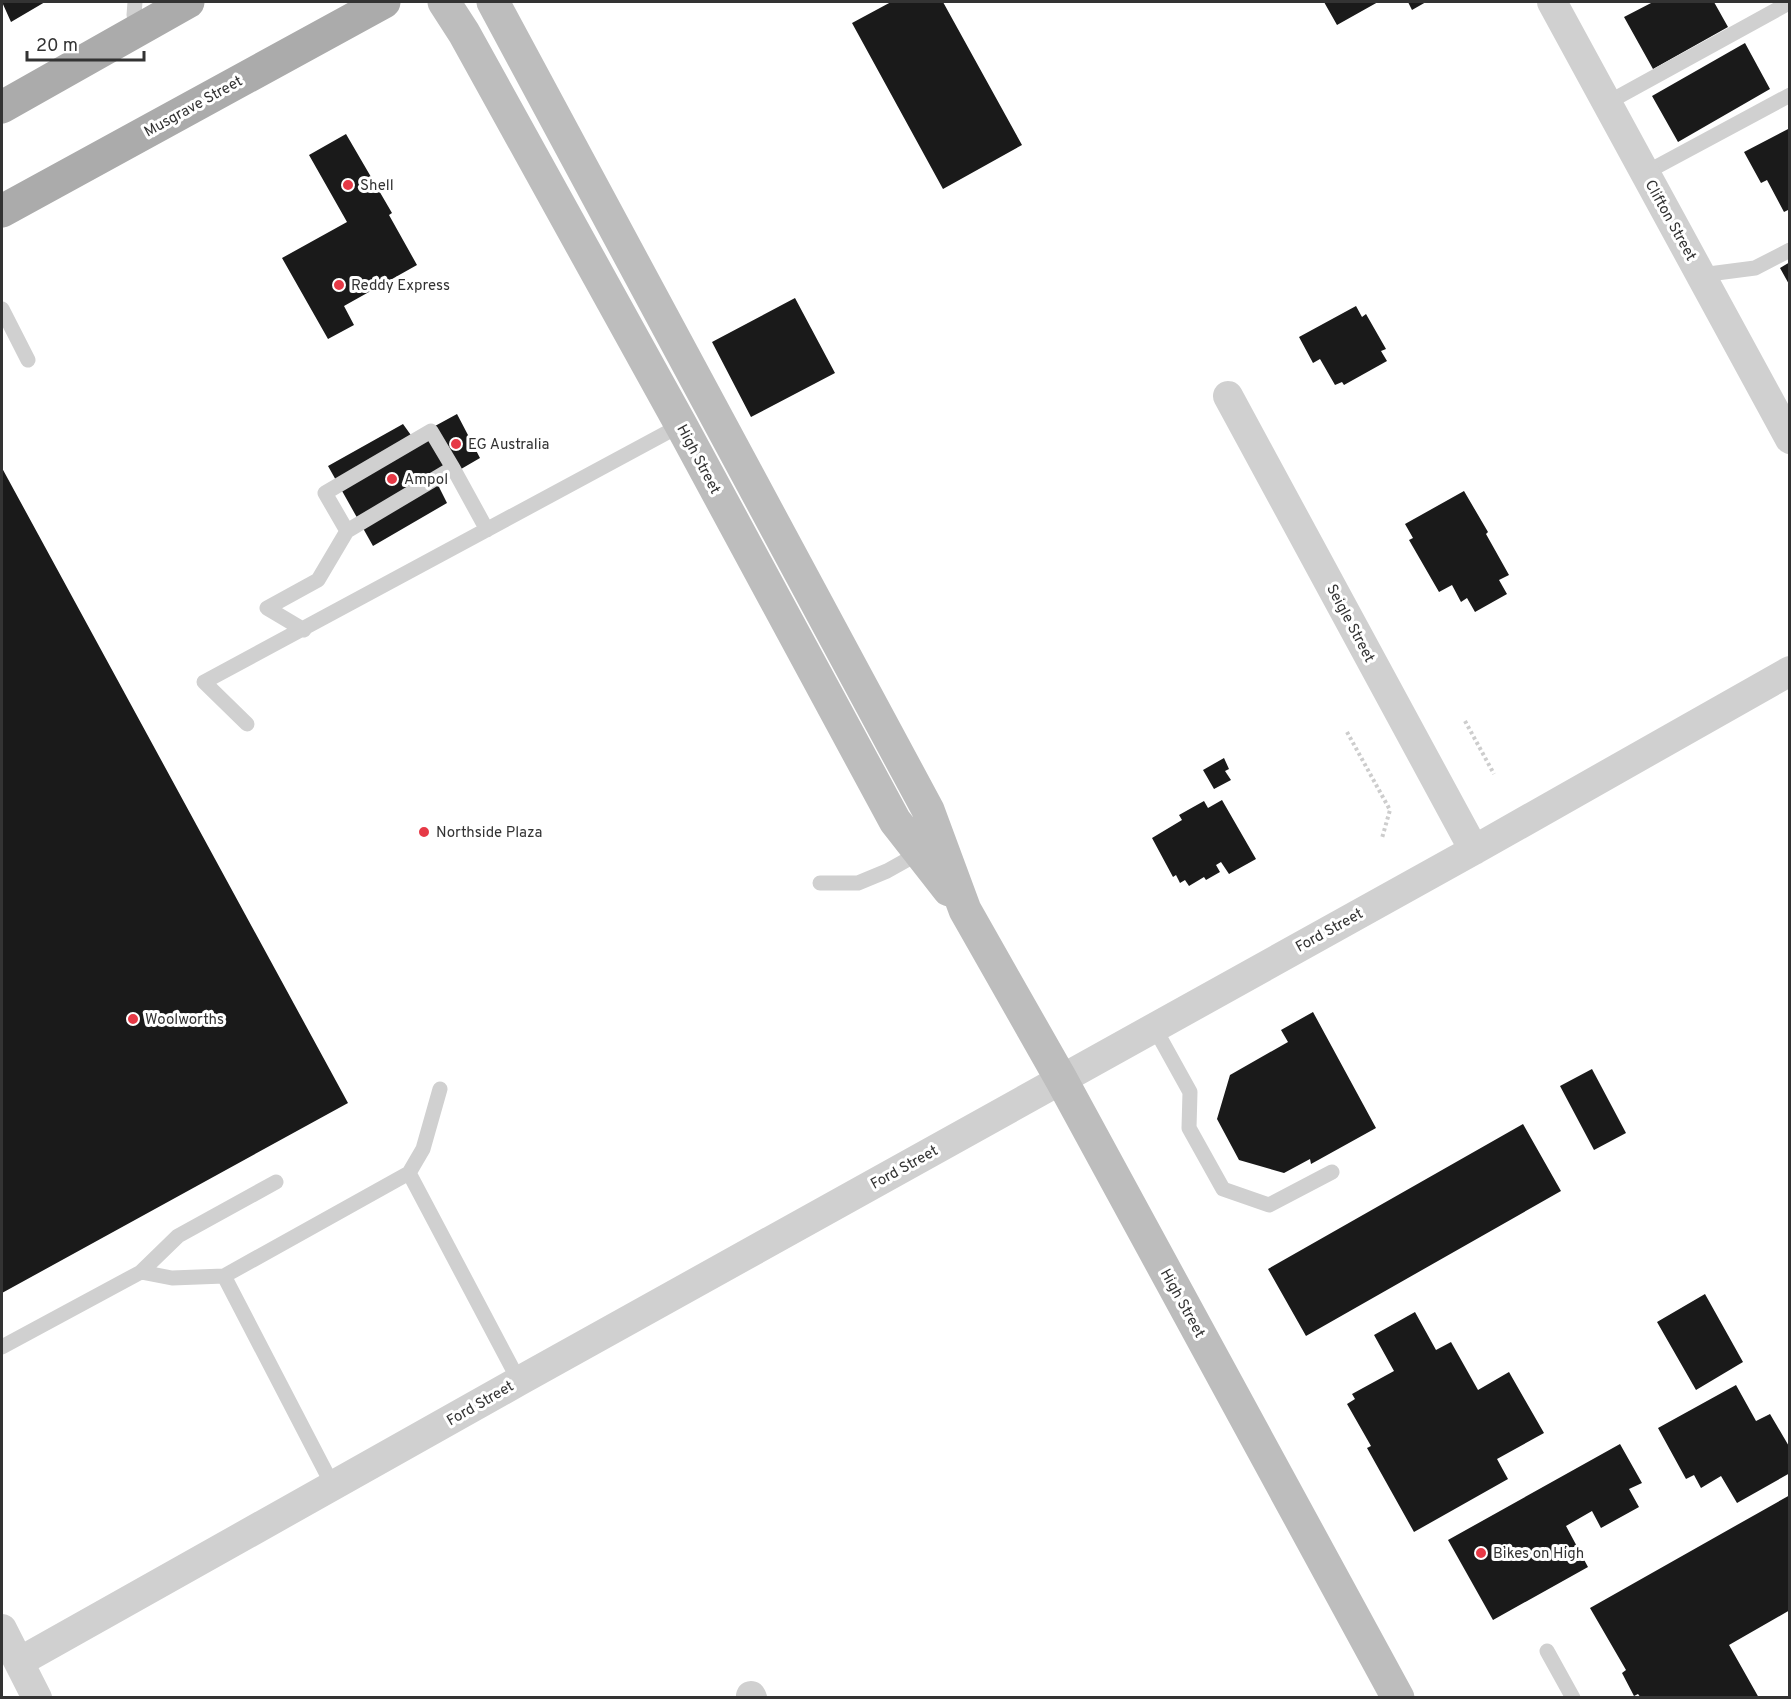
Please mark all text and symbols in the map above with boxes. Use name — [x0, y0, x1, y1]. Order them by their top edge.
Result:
scale bar — [27, 24, 144, 62]
text: 20 m — [36, 35, 78, 58]
street label: Musgrave Street — [141, 72, 246, 142]
place label: Shell — [360, 177, 394, 196]
street label: Clifton Street — [1640, 177, 1700, 265]
marker: Shell — [341, 178, 355, 192]
place label: Reddy Express — [351, 277, 450, 296]
marker: Reddy Express — [332, 278, 346, 292]
street label: High Street — [671, 422, 724, 498]
place label: EG Australia — [468, 436, 549, 455]
marker: EG Australia — [449, 437, 463, 451]
place label: Ampol — [404, 471, 448, 490]
marker: Ampol — [385, 472, 399, 486]
street label: Seigle Street — [1321, 581, 1378, 666]
place label: Northside Plaza — [436, 824, 542, 843]
marker: Northside Plaza — [417, 825, 431, 839]
street label: Ford Street — [1293, 905, 1367, 958]
place label: Woolworths — [145, 1011, 224, 1030]
marker: Woolworths — [126, 1012, 140, 1026]
street label: Ford Street — [868, 1142, 942, 1195]
street label: High Street — [1155, 1266, 1208, 1342]
street label: Ford Street — [444, 1378, 518, 1431]
place label: Bikes on High — [1493, 1545, 1584, 1564]
marker: Bikes on High — [1474, 1546, 1488, 1560]

